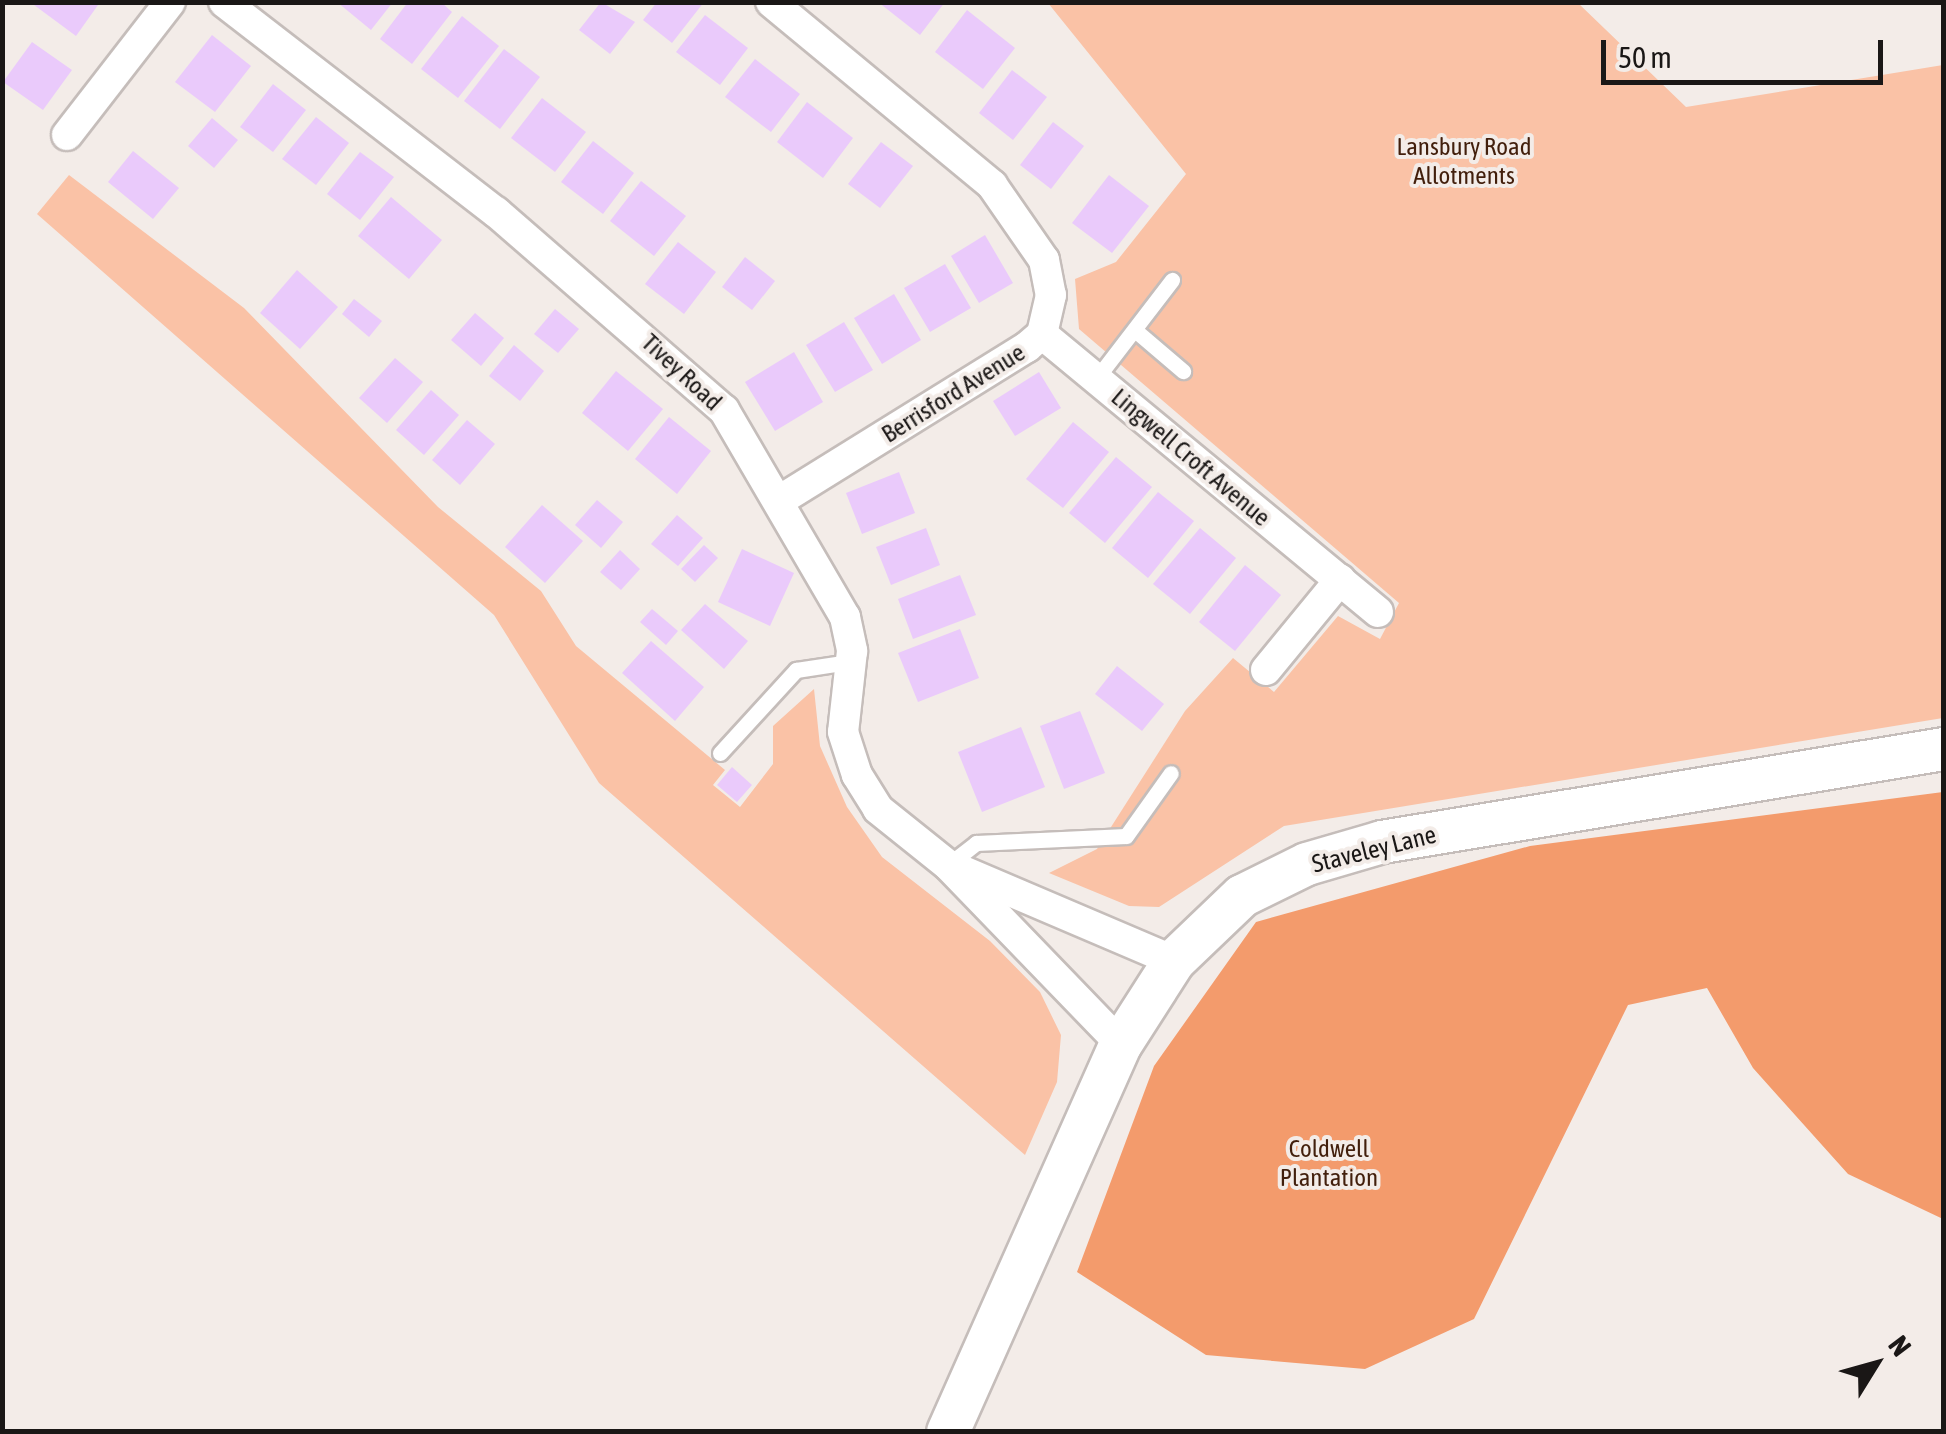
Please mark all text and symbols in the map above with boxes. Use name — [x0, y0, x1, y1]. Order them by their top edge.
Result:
scale bar — [1606, 20, 1888, 82]
text: 50 m — [1618, 40, 1672, 74]
park label: Lansbury Road Allotments — [1397, 132, 1531, 191]
street label: Tivey Road — [636, 327, 728, 417]
street label: Berrisford Avenue — [876, 337, 1030, 449]
street label: Lingwell Croft Avenue — [1105, 382, 1277, 532]
street label: Staveley Lane — [1309, 819, 1439, 879]
park label: Coldwell Plantation — [1280, 1134, 1378, 1193]
north arrow — [1826, 1314, 1926, 1414]
text: N — [1882, 1330, 1918, 1362]

